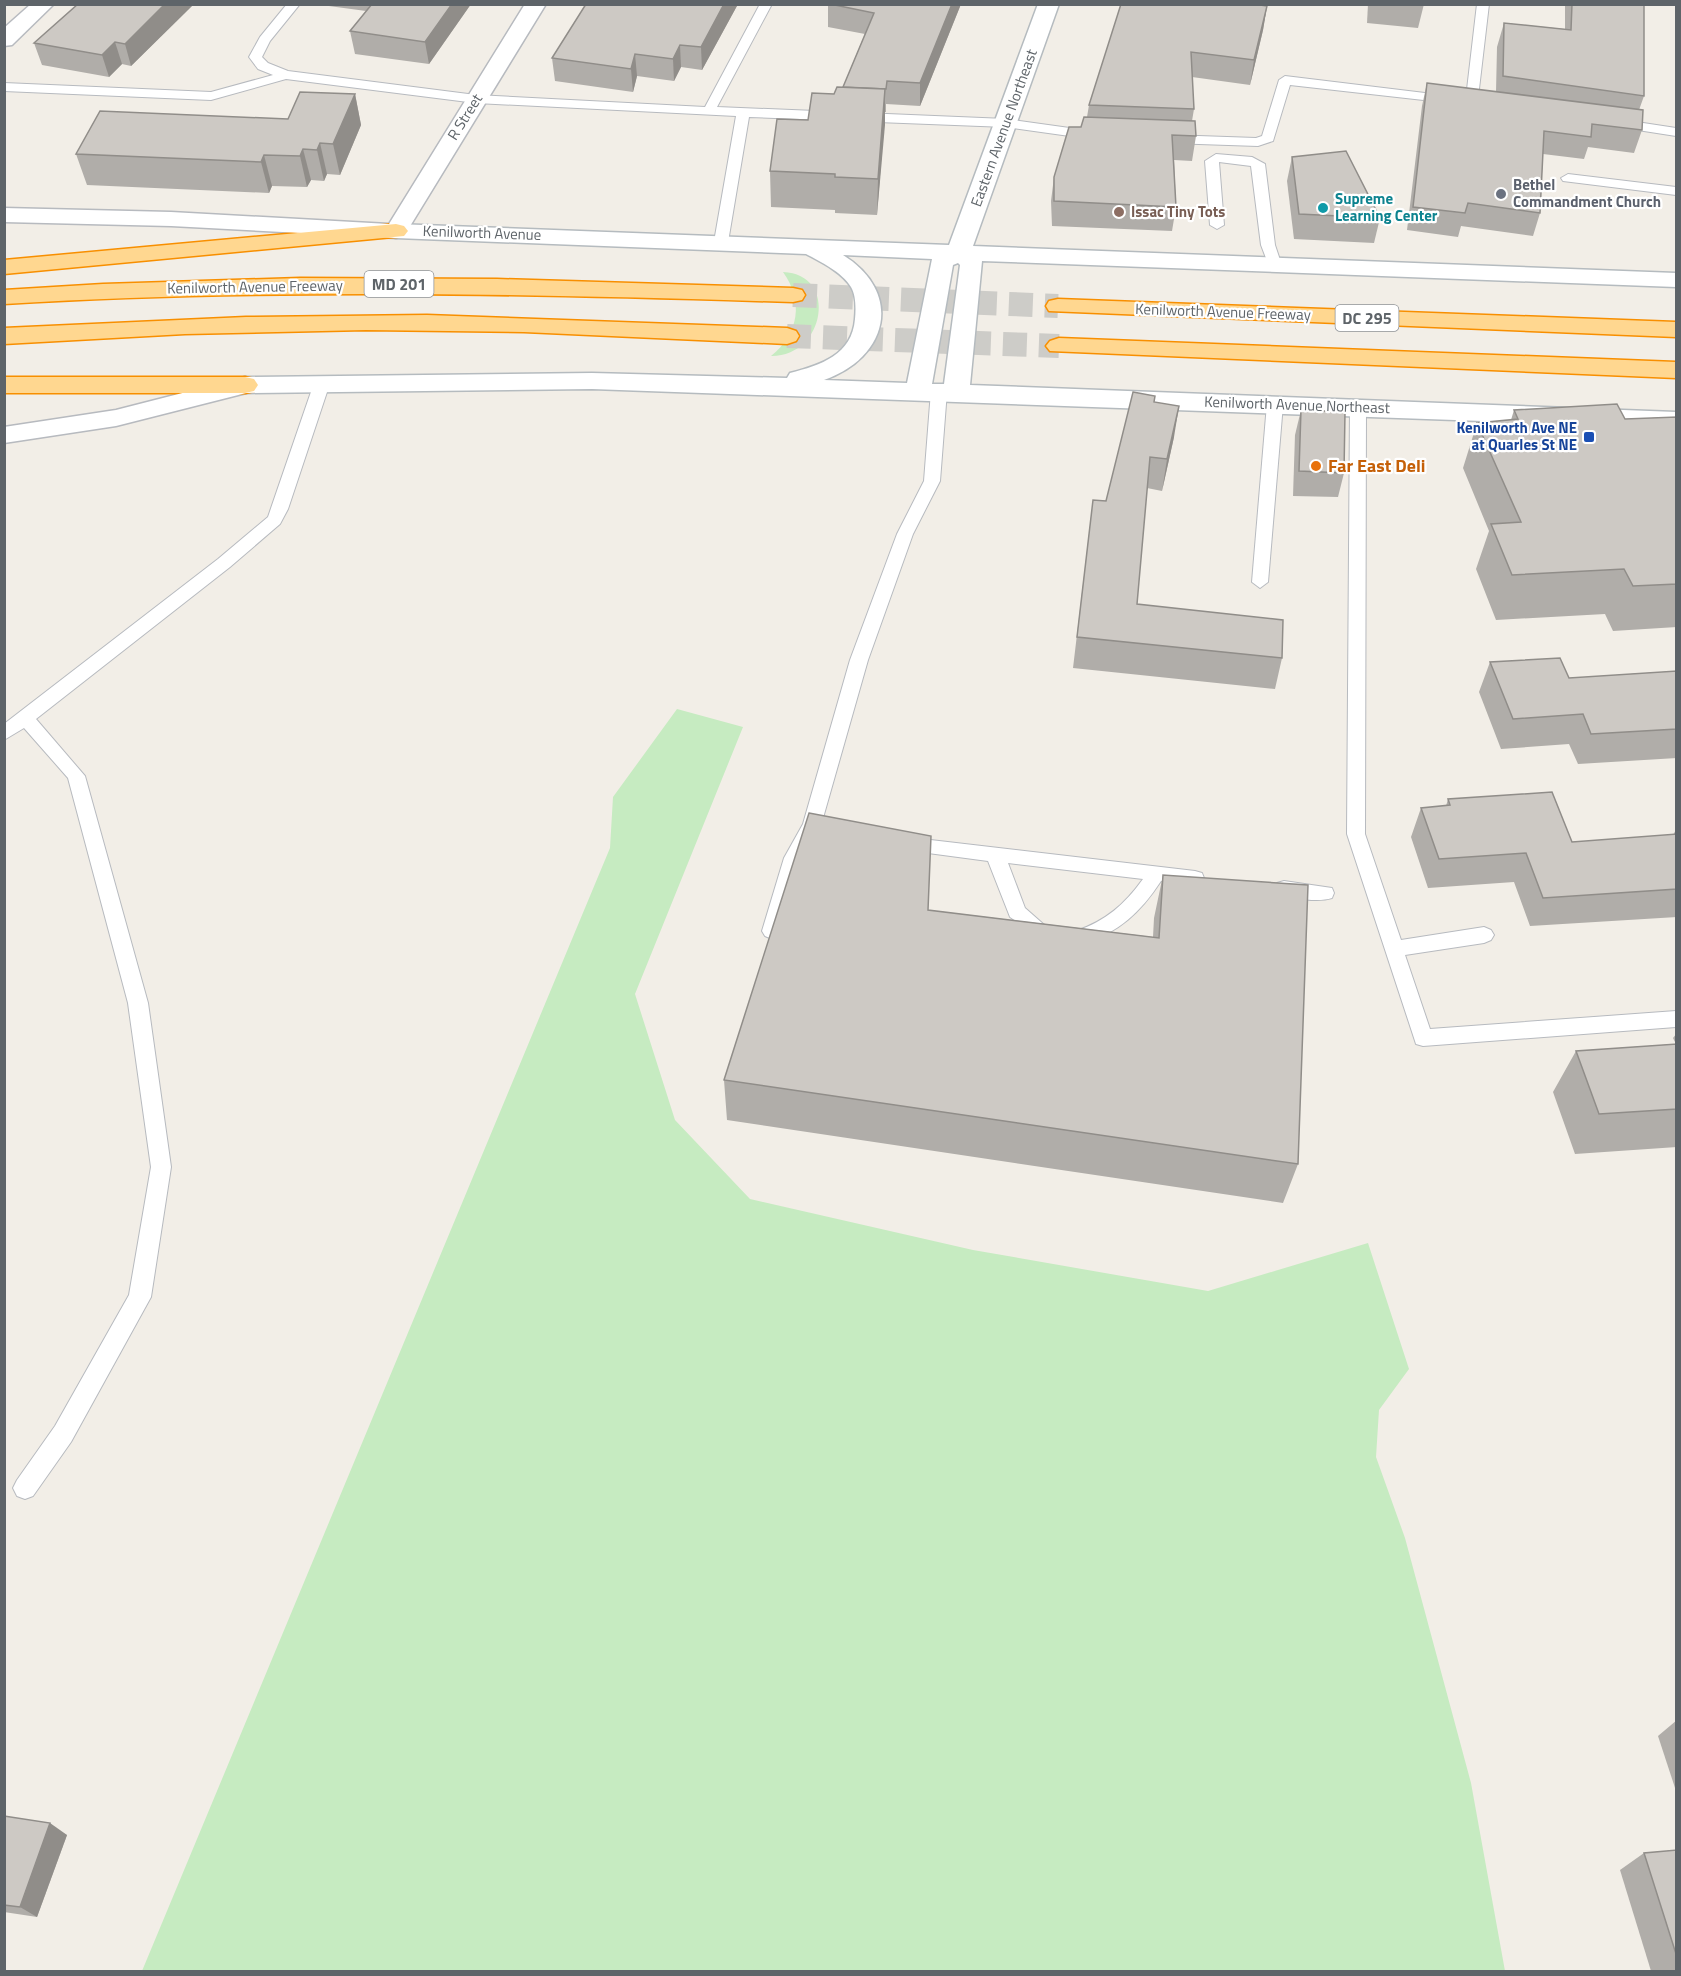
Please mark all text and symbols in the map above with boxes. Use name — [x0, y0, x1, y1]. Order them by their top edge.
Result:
street label: Eastern Avenue Northeast — [964, 45, 1043, 210]
street label: R Street — [441, 88, 488, 145]
place label: Bethel Commandment Church — [1513, 173, 1661, 213]
place label: Supreme Learning Center — [1335, 187, 1438, 227]
marker: Bethel Commandment Church — [1494, 187, 1508, 201]
place label: Issac Tiny Tots — [1131, 200, 1225, 223]
marker: Supreme Learning Center — [1316, 201, 1330, 215]
marker: Issac Tiny Tots — [1112, 205, 1126, 219]
street label: Kenilworth Avenue — [422, 219, 542, 246]
road number: MD 201 — [364, 271, 434, 297]
street label: Kenilworth Avenue Freeway — [167, 273, 343, 300]
street label: Kenilworth Avenue Freeway — [1135, 297, 1311, 326]
road number: DC 295 — [1336, 305, 1398, 331]
street label: Kenilworth Avenue Northeast — [1204, 390, 1391, 419]
place label: Kenilworth Ave NE at Quarles St NE — [1456, 416, 1577, 456]
marker: Kenilworth Ave NE at Quarles St NE — [1582, 430, 1596, 444]
place label: Far East Deli — [1328, 452, 1425, 479]
marker: Far East Deli — [1309, 459, 1323, 473]

